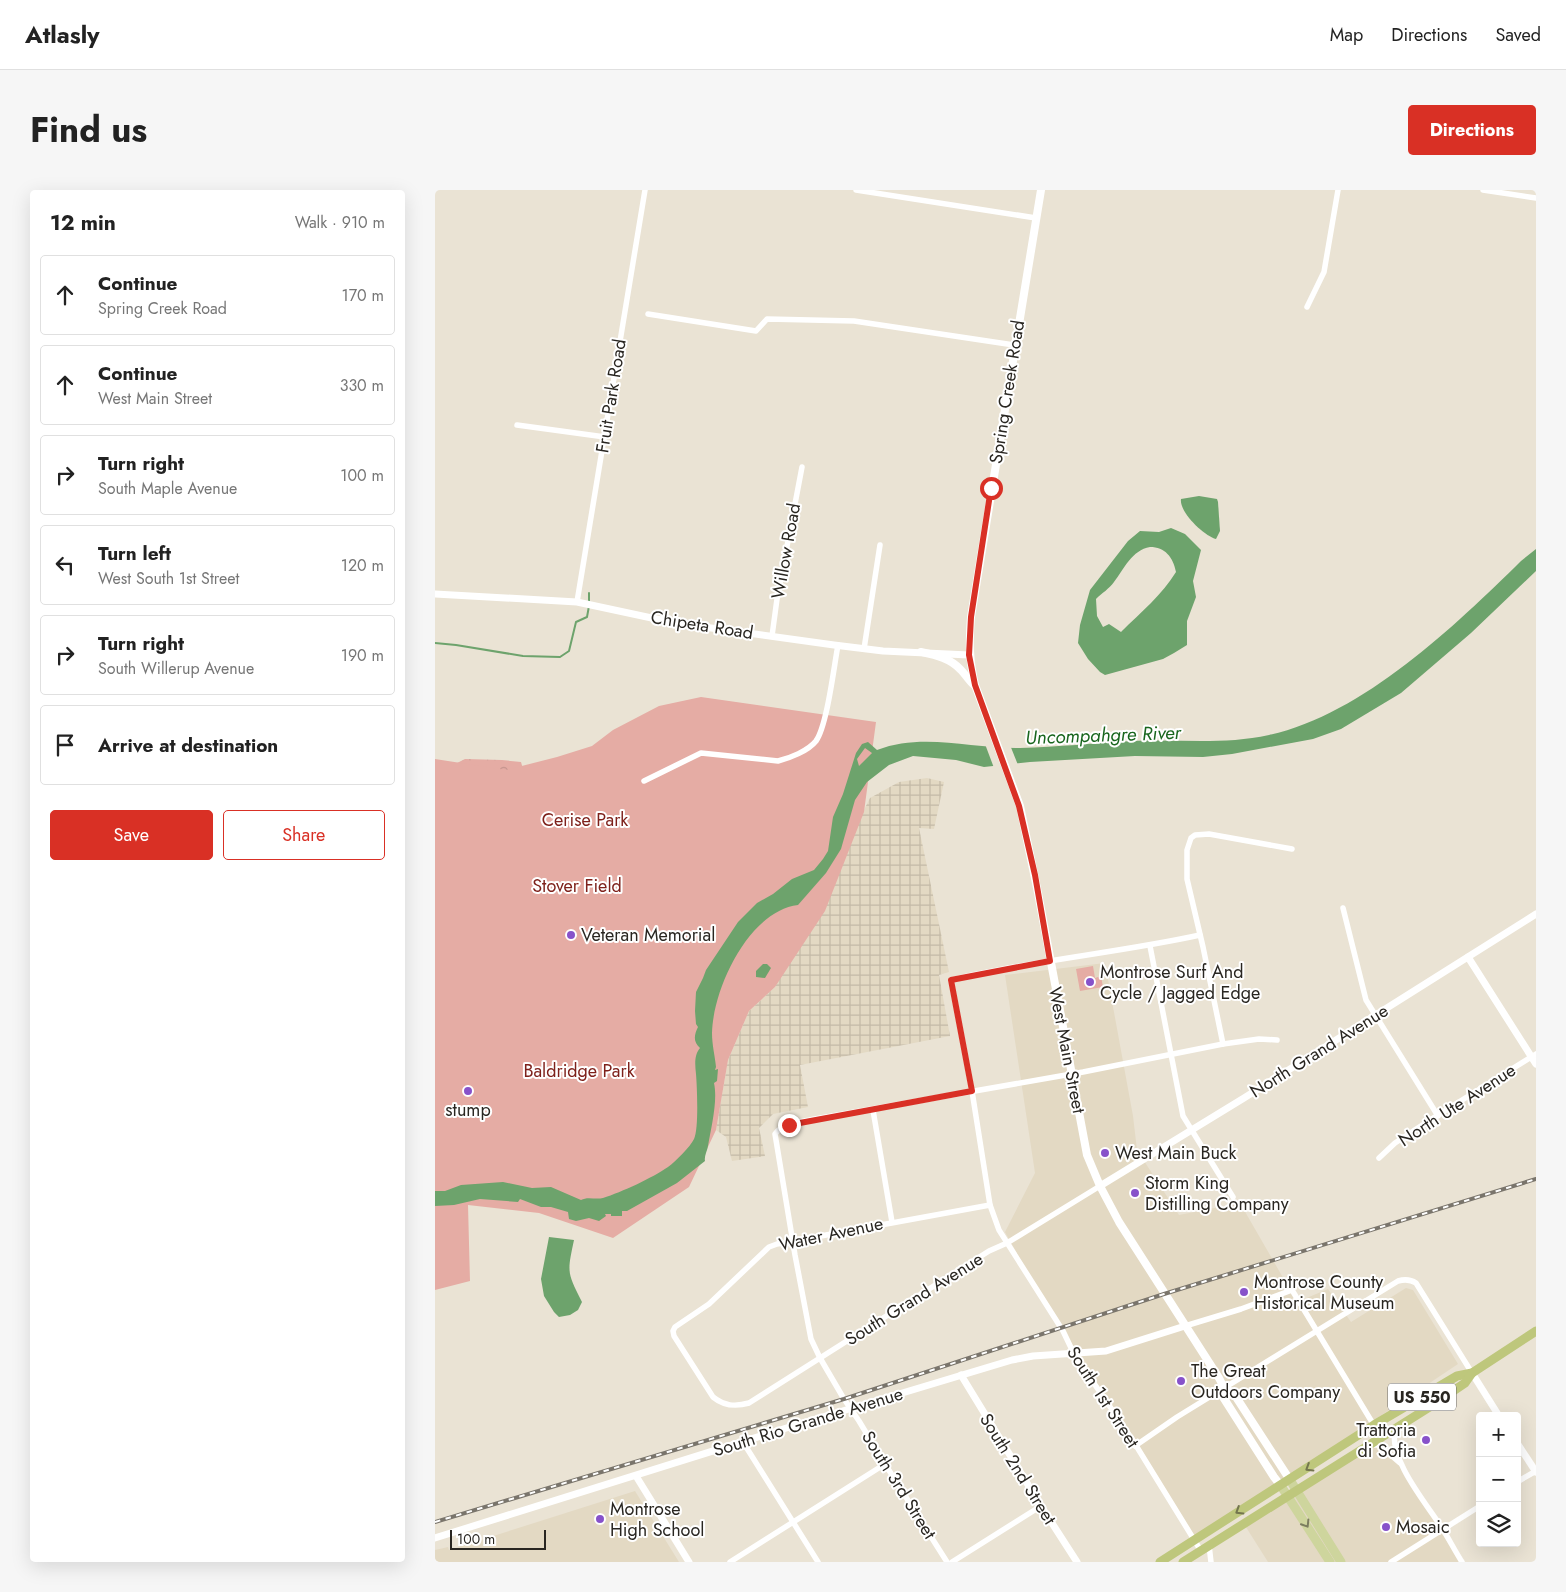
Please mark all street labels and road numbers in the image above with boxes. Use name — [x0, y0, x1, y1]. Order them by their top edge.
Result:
street label: Spring Creek Road — [983, 318, 1031, 466]
street label: Fruit Park Road — [589, 337, 633, 455]
street label: Willow Road — [765, 501, 807, 601]
street label: Chipeta Road — [649, 604, 755, 646]
street label: West Main Street — [1042, 985, 1092, 1116]
street label: North Grand Avenue — [1245, 998, 1393, 1104]
street label: North Ute Avenue — [1393, 1057, 1521, 1153]
street label: Water Avenue — [776, 1210, 886, 1258]
street label: South Grand Avenue — [840, 1246, 988, 1352]
street label: South 1st Street — [1060, 1341, 1146, 1453]
street label: South Rio Grande Avenue — [710, 1381, 906, 1463]
road number: US 550 — [1388, 1384, 1456, 1410]
street label: South 2nd Street — [973, 1408, 1063, 1530]
street label: South 3rd Street — [855, 1426, 943, 1545]

